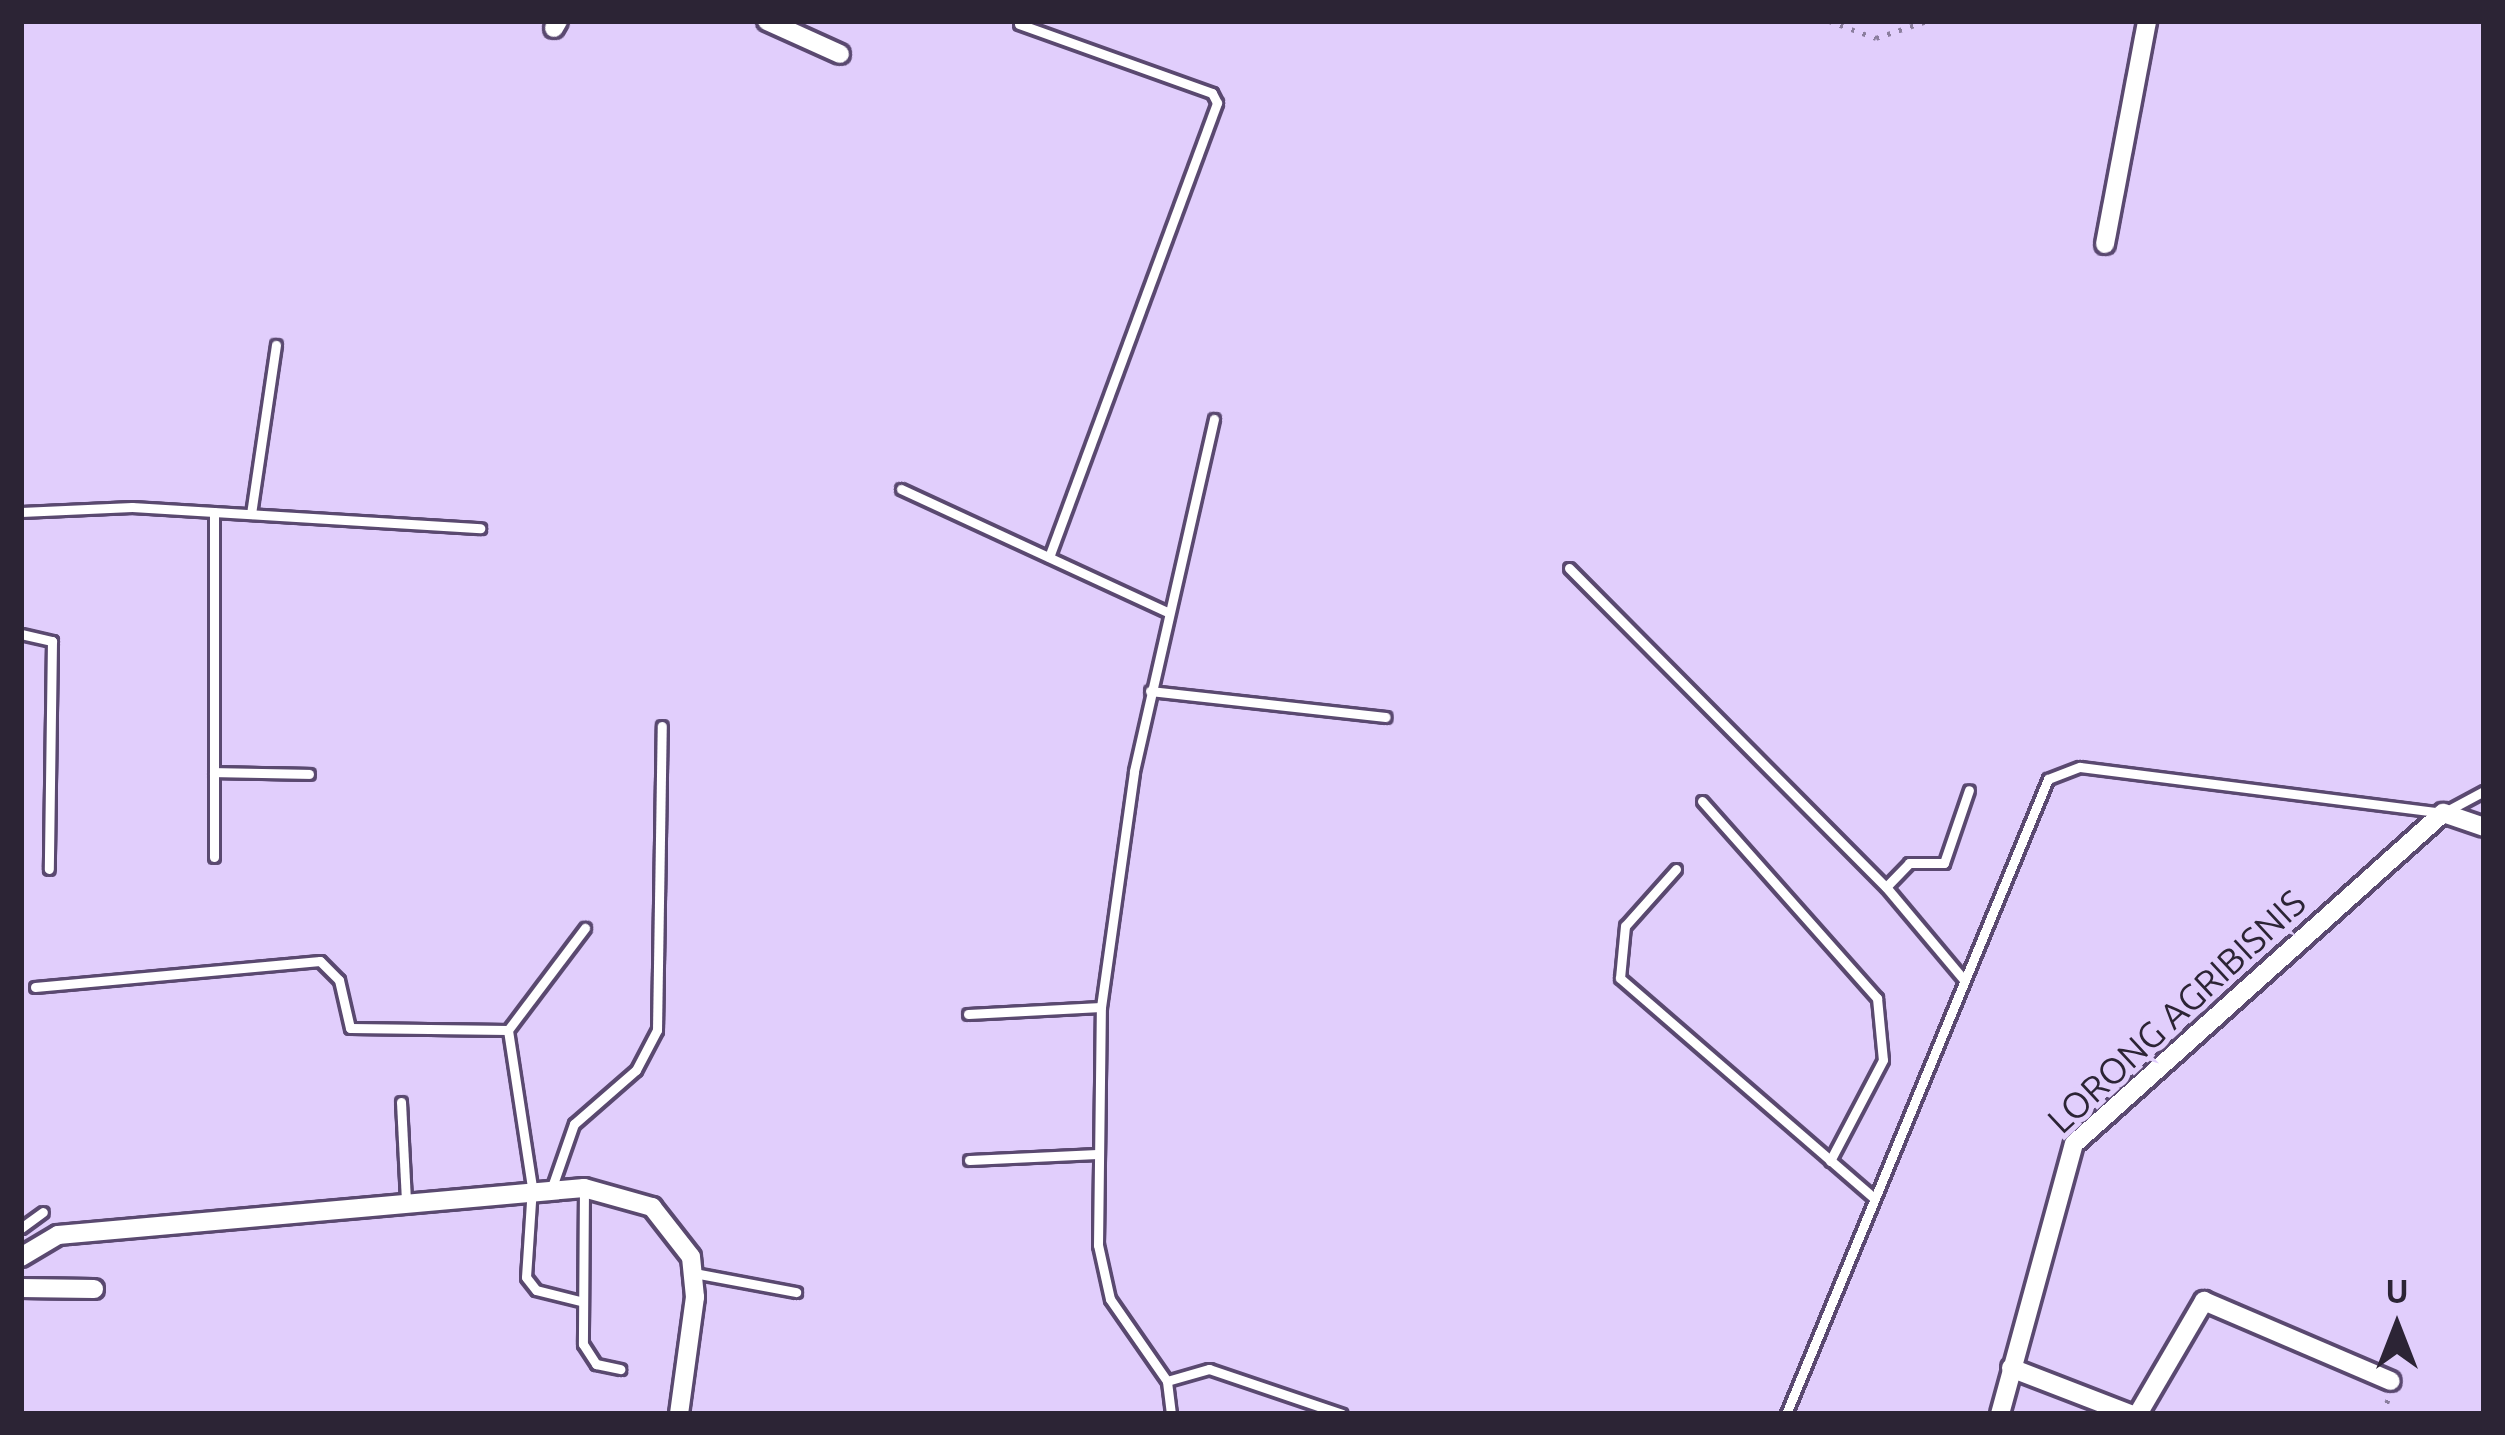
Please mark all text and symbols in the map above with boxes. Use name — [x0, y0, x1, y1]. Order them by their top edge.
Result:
street label: LORONG AGRIBISNIS — [2038, 880, 2314, 1142]
north arrow — [2337, 1267, 2457, 1387]
text: U — [2385, 1272, 2409, 1309]

